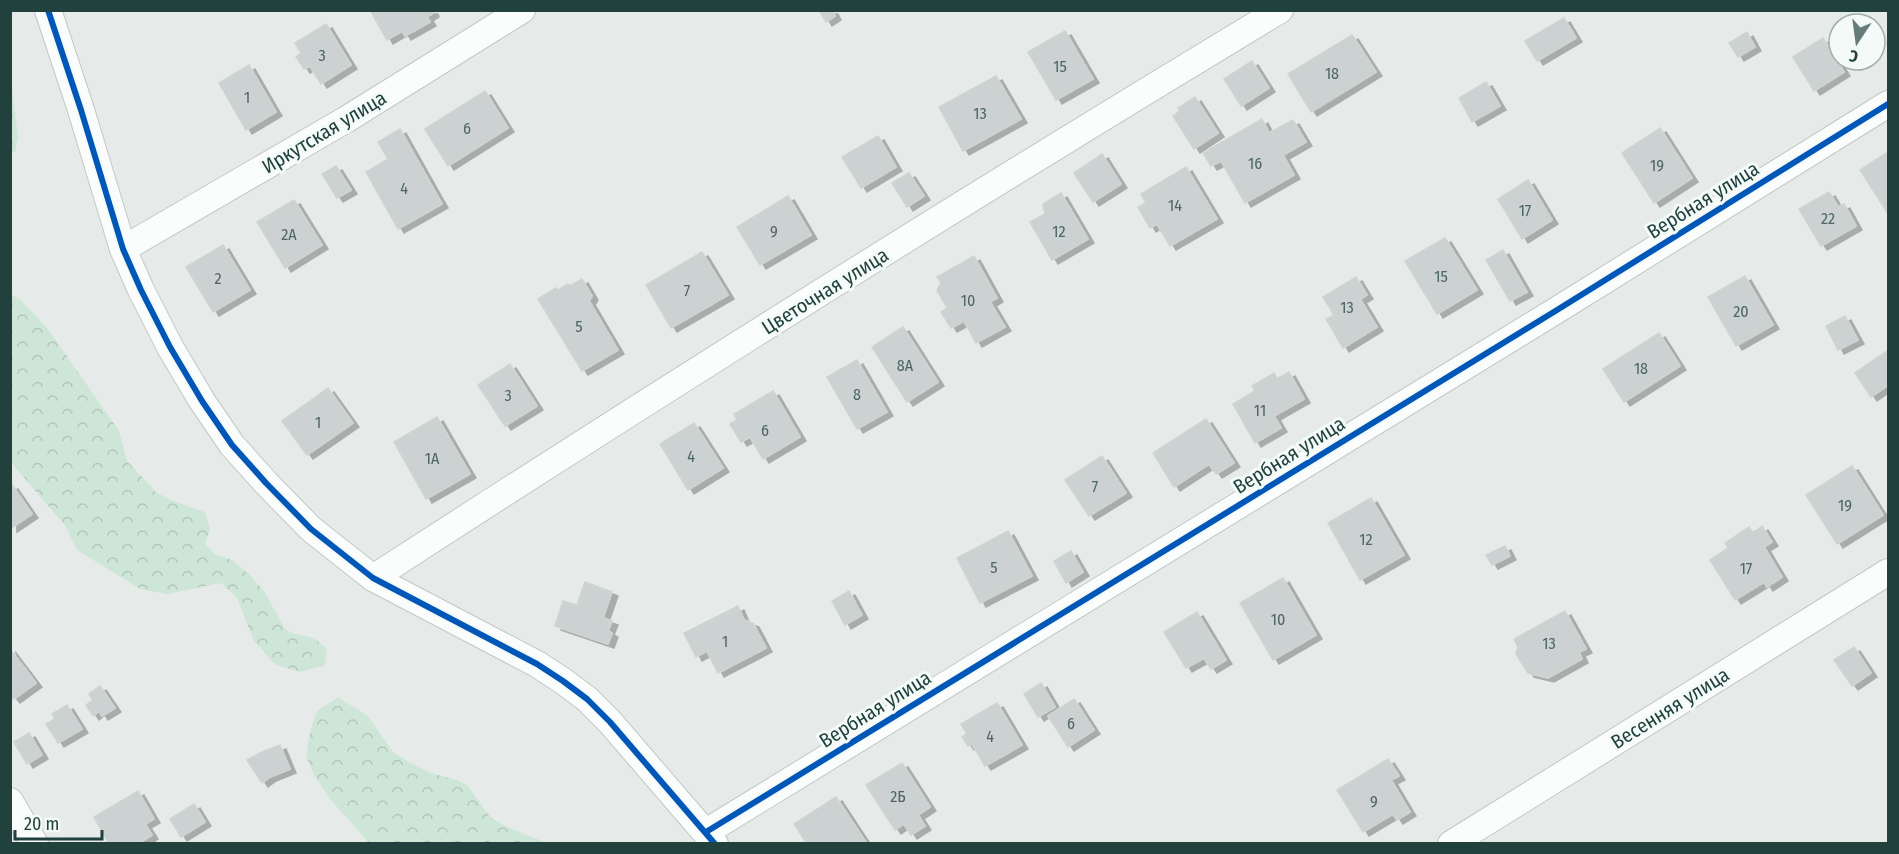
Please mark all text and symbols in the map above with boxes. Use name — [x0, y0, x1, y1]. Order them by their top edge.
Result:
north arrow — [1827, 12, 1887, 72]
house number: 3 — [318, 46, 326, 65]
text: С — [1847, 46, 1860, 66]
house number: 15 — [1053, 57, 1067, 76]
house number: 18 — [1325, 64, 1339, 83]
street label: Иркутская улица — [257, 85, 391, 179]
house number: 1 — [244, 88, 250, 107]
house number: 13 — [973, 104, 987, 123]
house number: 6 — [463, 119, 471, 138]
house number: 16 — [1248, 154, 1262, 173]
street label: Вербная улица — [1643, 156, 1763, 244]
house number: 19 — [1650, 156, 1664, 175]
house number: 4 — [400, 179, 408, 198]
house number: 14 — [1168, 196, 1182, 215]
house number: 17 — [1519, 201, 1532, 220]
house number: 22 — [1821, 209, 1835, 228]
house number: 9 — [770, 222, 778, 241]
house number: 12 — [1052, 222, 1066, 241]
house number: 2А — [281, 225, 297, 244]
street label: Цветочная улица — [757, 242, 893, 340]
house number: 15 — [1434, 267, 1448, 286]
house number: 2 — [214, 269, 222, 288]
house number: 7 — [684, 281, 691, 300]
house number: 10 — [961, 291, 975, 310]
house number: 13 — [1340, 298, 1354, 317]
house number: 20 — [1733, 302, 1749, 321]
house number: 5 — [575, 317, 583, 336]
house number: 8А — [897, 356, 914, 375]
house number: 18 — [1634, 359, 1648, 378]
house number: 8 — [853, 385, 861, 404]
house number: 3 — [504, 386, 512, 405]
house number: 11 — [1254, 401, 1266, 420]
street label: Вербная улица — [1229, 411, 1349, 499]
house number: 1 — [315, 413, 321, 432]
house number: 6 — [761, 421, 769, 440]
house number: 4 — [687, 447, 695, 466]
house number: 1А — [425, 449, 440, 468]
house number: 7 — [1092, 477, 1099, 496]
house number: 19 — [1838, 496, 1852, 515]
house number: 12 — [1359, 530, 1373, 549]
house number: 5 — [990, 558, 998, 577]
house number: 17 — [1740, 559, 1753, 578]
house number: 10 — [1271, 610, 1285, 629]
house number: 1 — [722, 632, 728, 651]
house number: 13 — [1542, 634, 1556, 653]
street label: Весенняя улица — [1606, 662, 1734, 754]
street label: Вербная улица — [815, 665, 935, 753]
house number: 6 — [1067, 714, 1075, 733]
house number: 4 — [986, 727, 994, 746]
house number: 2Б — [890, 787, 906, 806]
house number: 9 — [1370, 792, 1378, 811]
scale bar — [15, 803, 102, 841]
text: 20 m — [24, 813, 59, 835]

